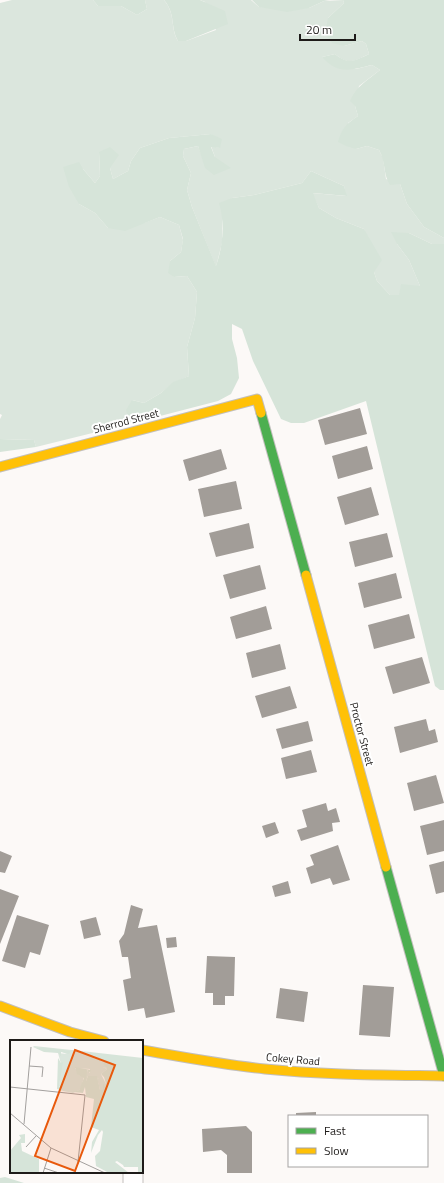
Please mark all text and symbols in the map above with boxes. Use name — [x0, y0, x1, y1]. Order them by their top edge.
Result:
scale bar — [300, 16, 355, 42]
text: 20 m — [306, 20, 332, 39]
street label: Sherrod Street — [91, 405, 161, 437]
street label: Proctor Street — [346, 700, 378, 768]
inset map — [10, 1040, 143, 1173]
street label: Cokey Road — [265, 1049, 321, 1069]
legend — [288, 1115, 428, 1167]
text: Fast — [324, 1121, 347, 1140]
text: Slow — [324, 1141, 349, 1160]

